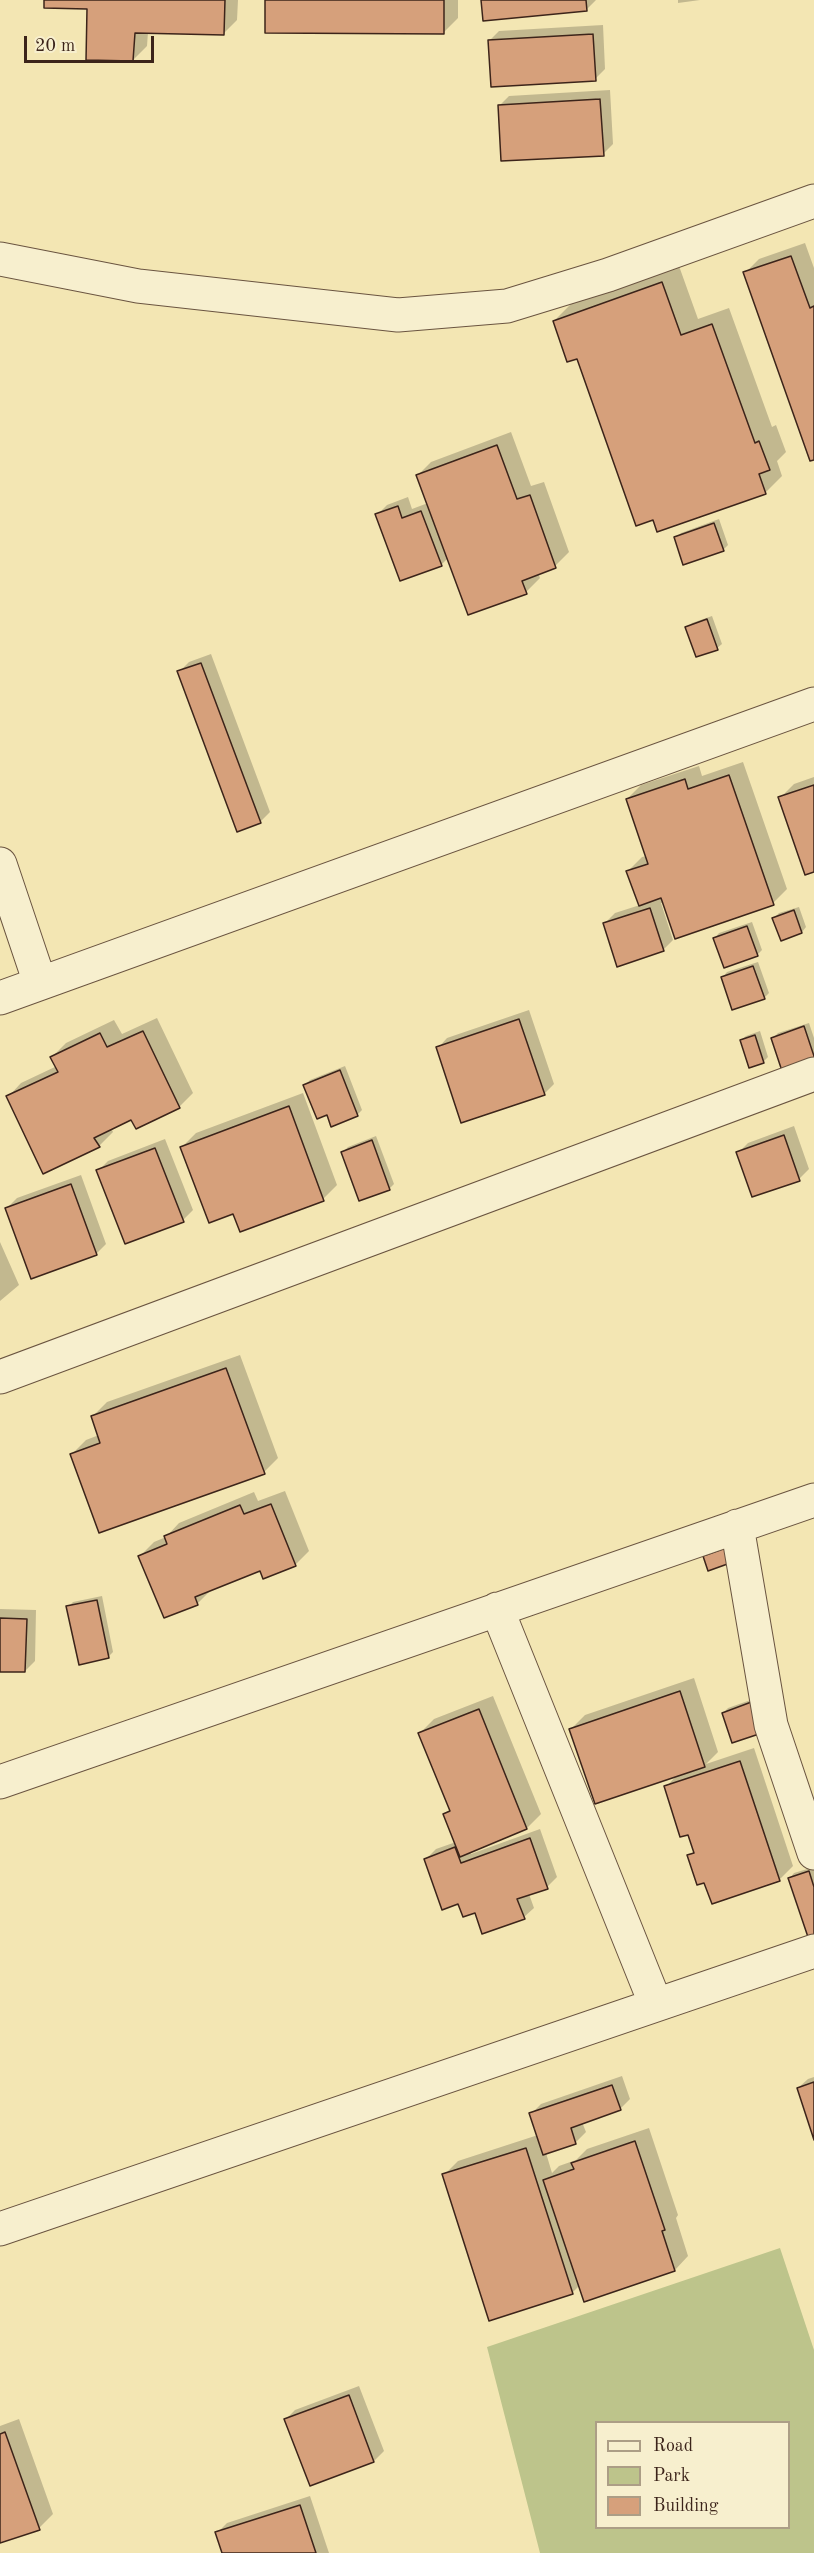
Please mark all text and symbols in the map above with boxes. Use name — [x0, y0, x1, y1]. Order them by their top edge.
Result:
scale bar — [27, 24, 158, 62]
text: 20 m — [35, 37, 75, 55]
legend — [595, 2421, 790, 2529]
text: Road — [653, 2437, 693, 2455]
text: Park — [653, 2467, 690, 2485]
text: Building — [653, 2497, 718, 2515]

